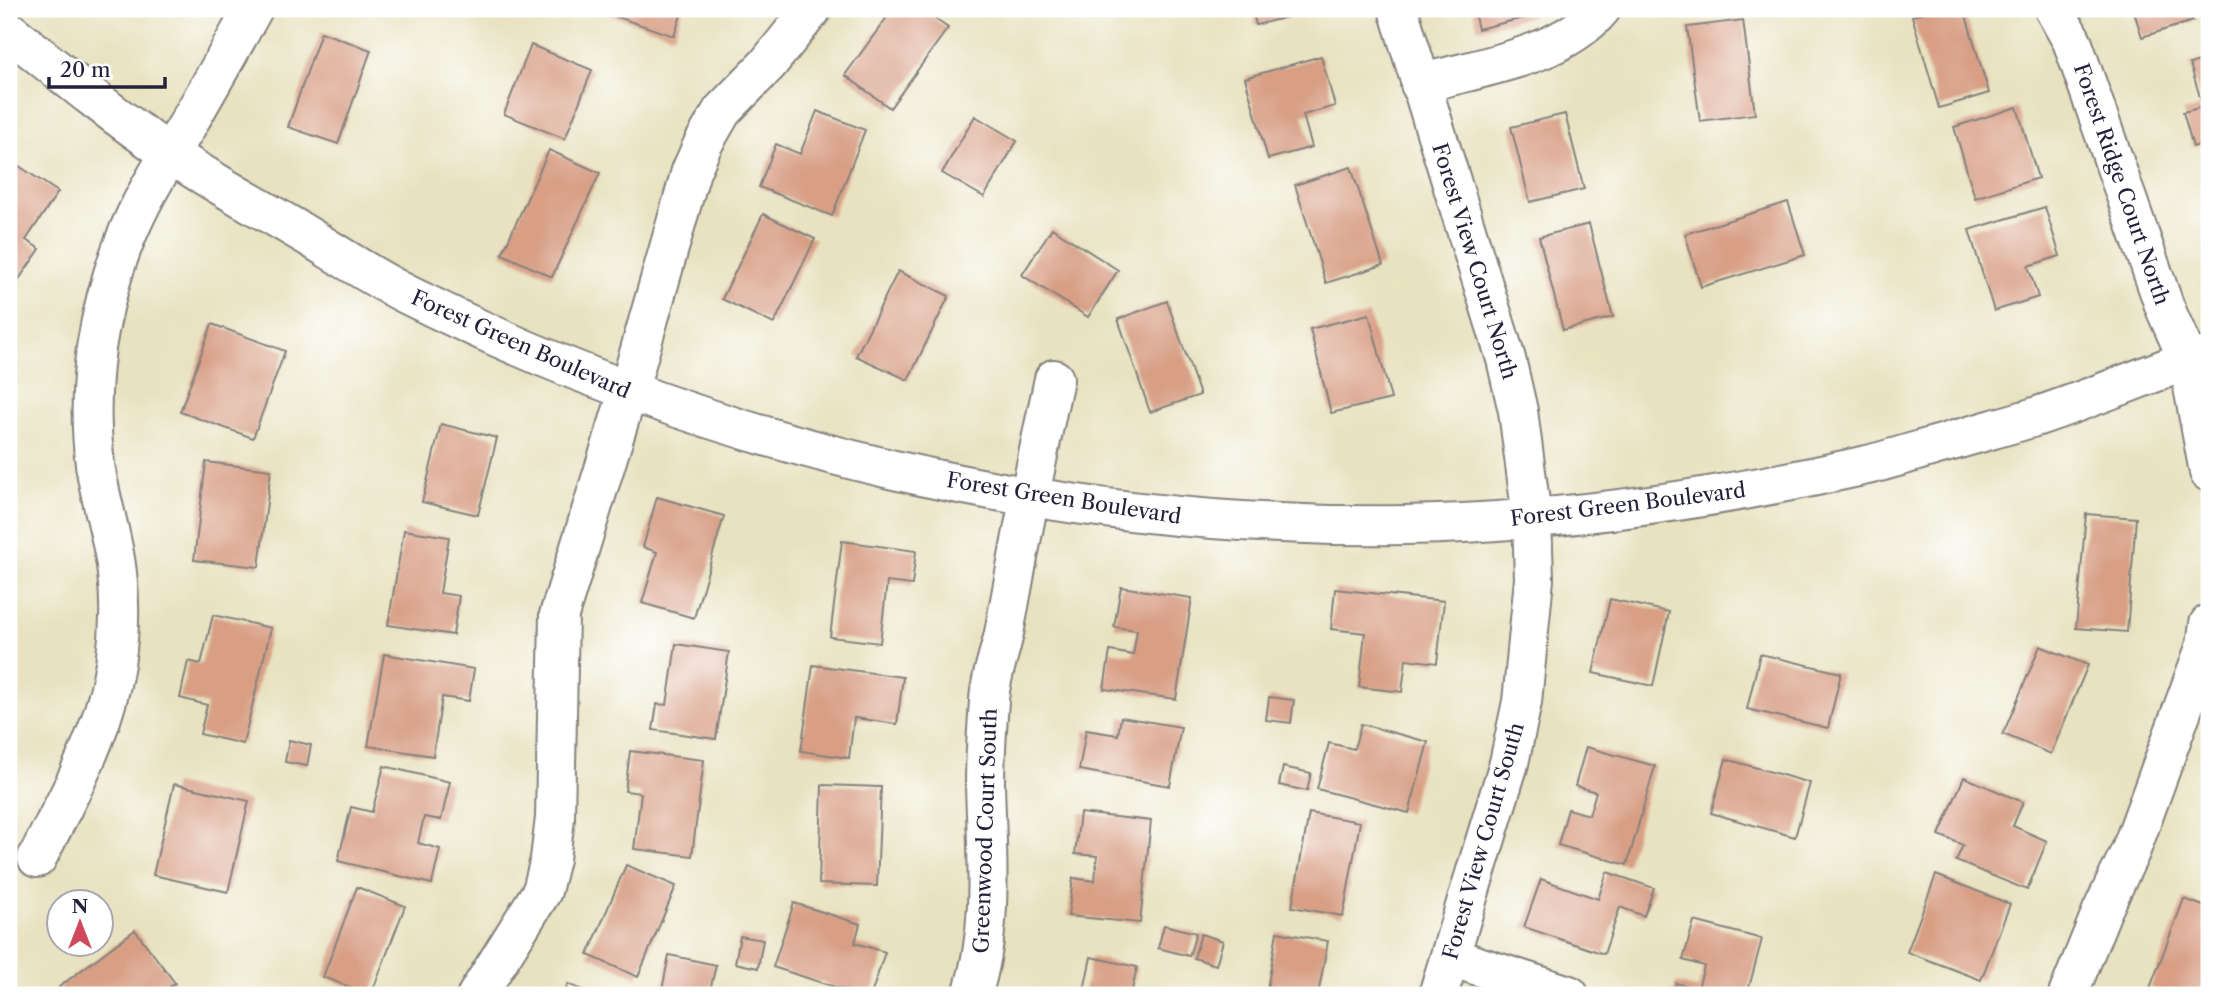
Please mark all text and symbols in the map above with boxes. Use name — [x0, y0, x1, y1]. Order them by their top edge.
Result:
scale bar — [49, 46, 164, 90]
text: 20 m — [60, 57, 111, 82]
street label: Forest Ridge Court North — [2069, 60, 2175, 308]
street label: Forest View Court North — [1427, 140, 1523, 382]
street label: Forest Green Boulevard — [408, 284, 635, 404]
street label: Forest Green Boulevard — [945, 467, 1183, 529]
street label: Forest Green Boulevard — [1509, 477, 1747, 531]
street label: Greenwood Court South — [968, 708, 1002, 954]
street label: Forest View Court South — [1437, 720, 1529, 962]
north arrow — [46, 888, 116, 958]
text: N — [72, 895, 88, 918]

